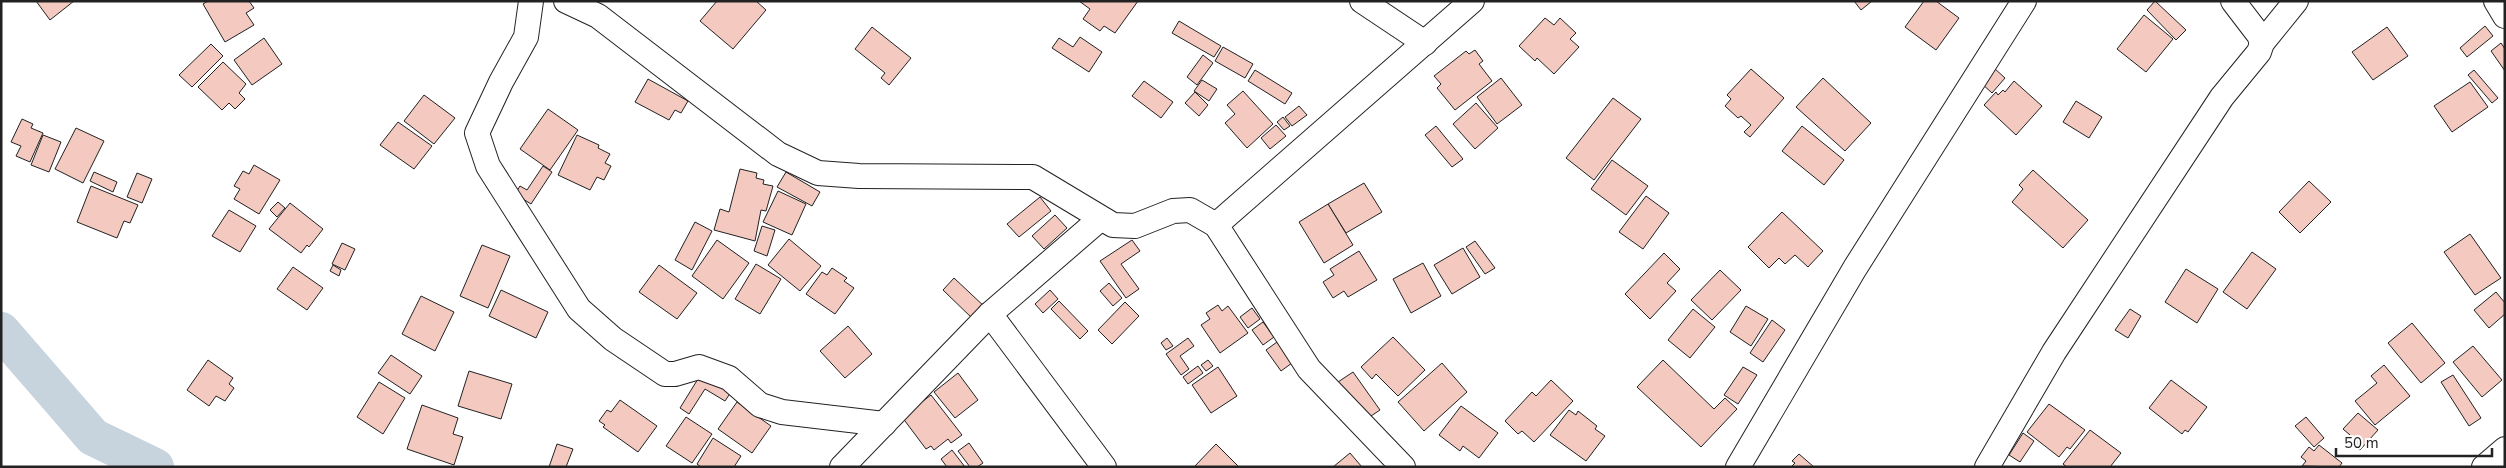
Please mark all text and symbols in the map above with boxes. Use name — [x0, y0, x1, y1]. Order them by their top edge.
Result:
scale bar — [2336, 426, 2492, 458]
text: 50 m — [2344, 433, 2379, 453]

